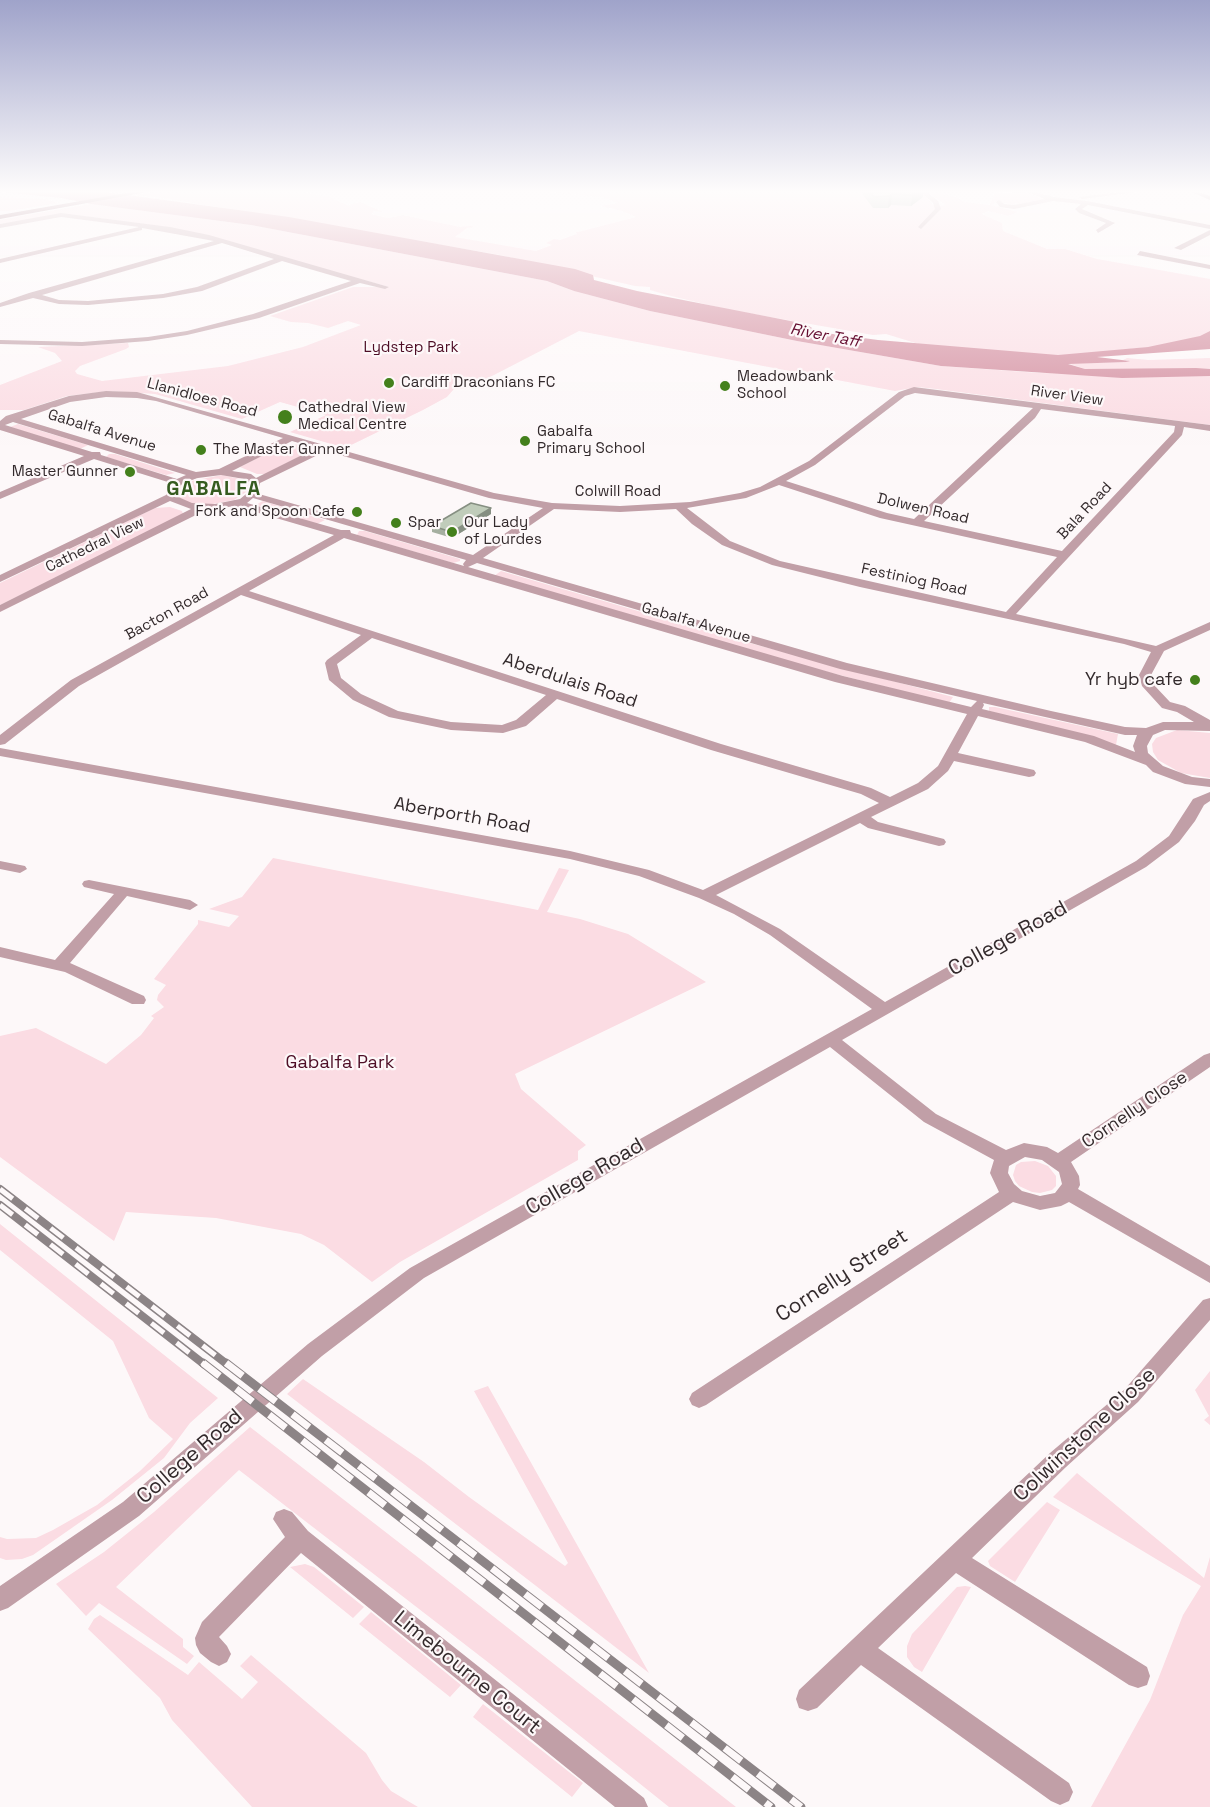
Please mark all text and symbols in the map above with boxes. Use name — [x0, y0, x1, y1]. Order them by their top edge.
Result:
water label: River Taff — [788, 320, 862, 352]
park label: Lydstep Park — [364, 339, 458, 357]
place label: Meadowbank School — [737, 368, 834, 403]
place label: Cardiff Draconians FC — [401, 374, 555, 392]
street label: Llanidloes Road — [145, 375, 259, 421]
marker: Cardiff Draconians FC — [382, 376, 396, 390]
marker: Meadowbank School — [718, 379, 732, 393]
street label: River View — [1030, 382, 1104, 410]
place label: Cathedral View Medical Centre — [298, 399, 407, 434]
street label: Gabalfa Avenue — [46, 406, 158, 456]
marker: Cathedral View Medical Centre — [276, 408, 294, 426]
place label: Gabalfa Primary School — [537, 423, 645, 458]
marker: Gabalfa Primary School — [518, 434, 532, 448]
place label: The Master Gunner — [213, 441, 350, 459]
marker: The Master Gunner — [194, 443, 208, 457]
place label: Master Gunner — [12, 463, 118, 481]
marker: Master Gunner — [123, 465, 137, 479]
district label: GABALFA — [166, 478, 262, 502]
street label: Bala Road — [1054, 479, 1116, 543]
street label: Colwill Road — [575, 483, 661, 501]
street label: Dolwen Road — [875, 490, 971, 528]
place label: Fork and Spoon Cafe — [195, 503, 345, 521]
marker: Fork and Spoon Cafe — [350, 505, 364, 519]
street label: Cathedral View — [43, 513, 147, 577]
place label: Spar — [408, 514, 441, 532]
place label: Our Lady of Lourdes — [464, 514, 542, 549]
marker: Spar — [389, 516, 403, 530]
marker: Our Lady of Lourdes — [445, 525, 459, 539]
street label: Festiniog Road — [859, 560, 969, 600]
street label: Bacton Road — [122, 584, 212, 644]
street label: Gabalfa Avenue — [639, 599, 753, 647]
street label: Aberdulais Road — [500, 649, 640, 713]
place label: Yr hyb cafe — [1085, 669, 1183, 691]
marker: Yr hyb cafe — [1188, 673, 1202, 687]
street label: Aberporth Road — [392, 793, 532, 839]
street label: College Road — [944, 896, 1072, 982]
park label: Gabalfa Park — [286, 1052, 394, 1074]
street label: Cornelly Close — [1078, 1067, 1192, 1153]
street label: College Road — [522, 1133, 648, 1221]
street label: Cornelly Street — [771, 1224, 913, 1328]
street label: Colwinstone Close — [1009, 1363, 1161, 1507]
street label: College Road — [132, 1404, 248, 1510]
street label: Limebourne Court — [388, 1606, 546, 1740]

